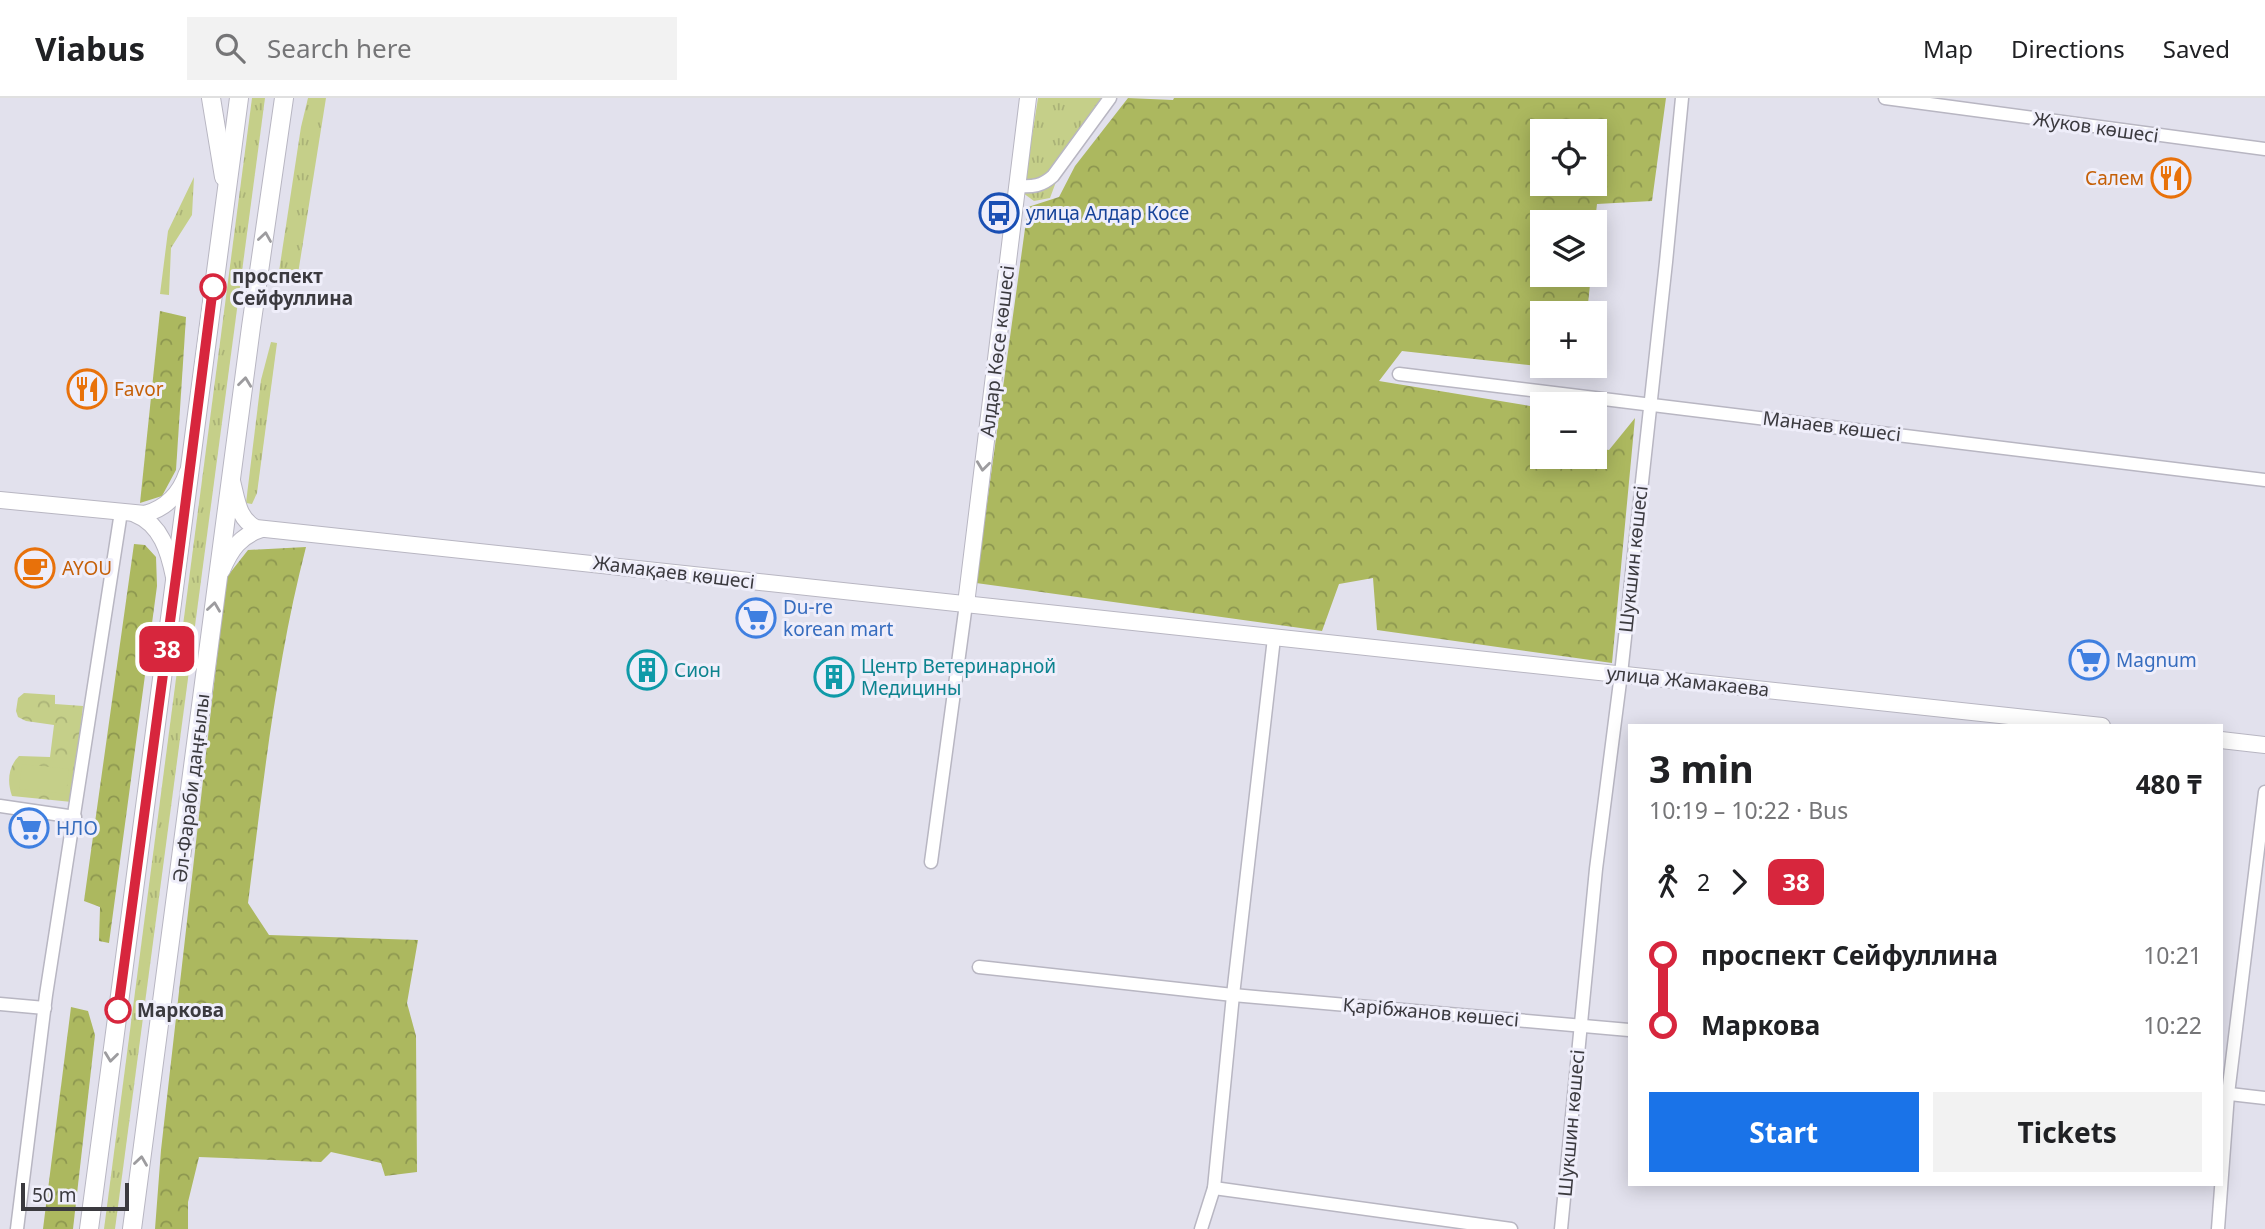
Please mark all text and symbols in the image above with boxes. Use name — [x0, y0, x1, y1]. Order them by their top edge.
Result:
search box — [187, 17, 677, 80]
text: Viabus — [35, 26, 145, 71]
icon: search — [211, 29, 249, 67]
text: Search here — [267, 30, 412, 66]
text: Map — [1923, 32, 1973, 65]
text: Directions — [2011, 32, 2125, 65]
text: Saved — [2163, 32, 2230, 65]
street label: Жуков көшесі — [2032, 105, 2160, 149]
map controls — [1530, 119, 1607, 469]
button: locate — [1530, 119, 1607, 196]
restaurant icon: Салем — [2150, 157, 2192, 199]
place label: Салем — [2085, 165, 2144, 191]
bus stop icon: улица Алдар Косе — [978, 192, 1020, 234]
place label: улица Алдар Косе — [1026, 200, 1189, 226]
button: layers — [1530, 210, 1607, 287]
one-way arrow — [257, 231, 272, 242]
place label: проспект Сейфуллина — [232, 263, 353, 311]
street label: Алдар Көсе көшесі — [974, 264, 1020, 438]
marker: проспект Сейфуллина — [200, 274, 226, 300]
button: + — [1530, 301, 1607, 378]
restaurant icon: Favor — [66, 368, 108, 410]
place label: Favor — [114, 376, 164, 402]
one-way arrow — [237, 376, 252, 388]
button: − — [1530, 392, 1607, 469]
street label: Манаев көшесі — [1761, 405, 1903, 447]
one-way arrow — [975, 460, 990, 472]
street label: Шукшин көшесі — [1612, 484, 1654, 634]
cafe icon: AYOU — [14, 547, 56, 589]
street label: Жамақаев көшесі — [592, 549, 756, 595]
place label: AYOU — [62, 555, 112, 581]
place label: Du-re korean mart — [783, 594, 893, 642]
supermarket icon: Du-re korean mart — [735, 597, 777, 639]
one-way arrow — [207, 602, 222, 613]
line badge: 38 — [136, 626, 198, 672]
text: 38 — [153, 632, 181, 665]
supermarket icon: Magnum — [2068, 639, 2110, 681]
place label: Magnum — [2116, 647, 2197, 673]
building icon: Сион — [626, 649, 668, 691]
place label: Центр Ветеринарной Медицины — [861, 653, 1056, 701]
building icon: Центр Ветеринарной Медицины — [813, 656, 855, 698]
place label: Сион — [674, 657, 721, 683]
street label: улица Жамакаева — [1605, 660, 1771, 702]
street label: Әл-Фараби даңғылы — [167, 692, 215, 884]
text: 3 min — [1649, 742, 1754, 794]
text: 480 ₸ — [2136, 766, 2202, 802]
text: 10:19 – 10:22 · Bus — [1649, 794, 1848, 826]
supermarket icon: НЛО — [8, 807, 50, 849]
place label: НЛО — [56, 815, 98, 841]
icon: walk — [1649, 863, 1687, 901]
icon: forward — [1720, 863, 1758, 901]
text: 38 — [1782, 865, 1810, 898]
text: 2 — [1697, 866, 1710, 898]
text: проспект Сейфуллина — [1701, 937, 1998, 973]
text: 10:21 — [2143, 939, 2202, 971]
street label: Қарібжанов көшесі — [1342, 991, 1520, 1033]
marker: Маркова — [105, 997, 131, 1023]
place label: Маркова — [137, 997, 224, 1023]
text: Маркова — [1701, 1007, 1820, 1043]
text: 10:22 — [2143, 1009, 2202, 1041]
street label: Шукшин көшесі — [1552, 1048, 1590, 1198]
one-way arrow — [104, 1052, 119, 1063]
button: Start — [1649, 1092, 1919, 1172]
button: Tickets — [1933, 1092, 2202, 1172]
one-way arrow — [134, 1155, 149, 1167]
scale bar — [21, 1180, 130, 1212]
text: 50 m — [32, 1182, 76, 1208]

